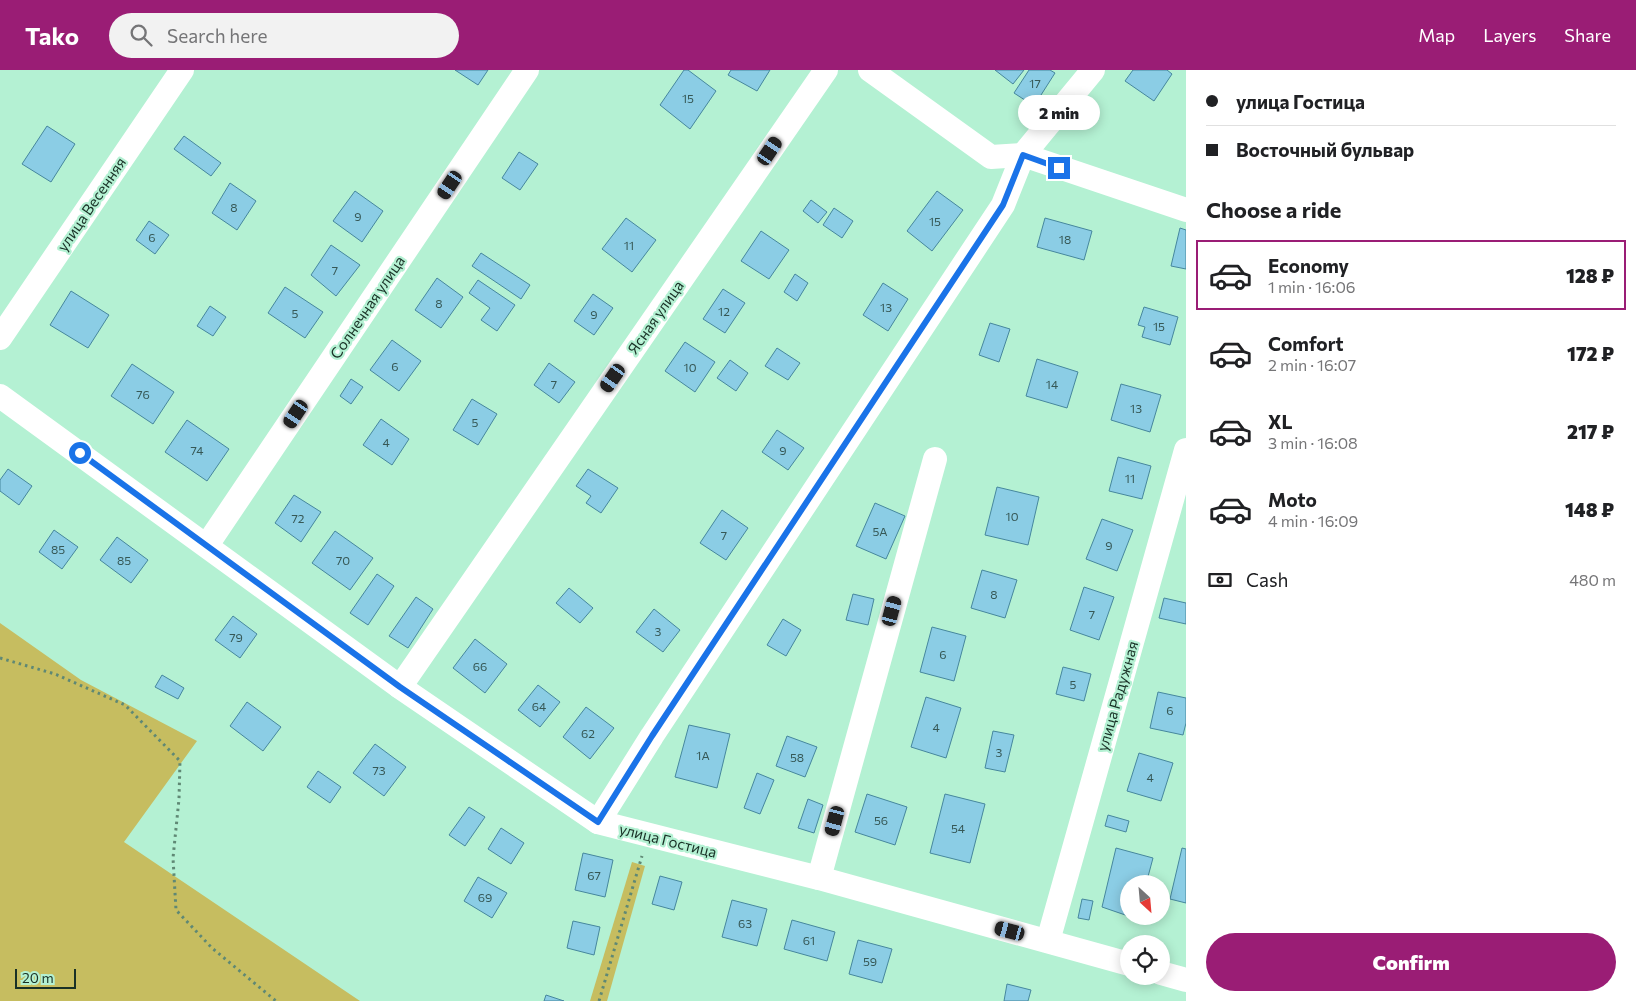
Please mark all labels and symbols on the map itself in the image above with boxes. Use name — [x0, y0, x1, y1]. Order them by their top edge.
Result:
house number: 17 — [1029, 76, 1041, 90]
house number: 15 — [682, 91, 694, 105]
callout: 2 min — [1018, 96, 1100, 131]
car — [755, 134, 784, 168]
street label: улица Весенняя — [53, 153, 129, 255]
route end — [1048, 157, 1070, 179]
car — [435, 168, 464, 202]
house number: 8 — [230, 200, 238, 214]
house number: 9 — [354, 209, 362, 223]
house number: 15 — [929, 214, 941, 228]
house number: 6 — [148, 230, 156, 244]
house number: 18 — [1059, 232, 1071, 246]
house number: 11 — [624, 238, 634, 252]
street label: Солнечная улица — [326, 252, 408, 362]
house number: 7 — [332, 263, 338, 277]
street label: Ясная улица — [623, 277, 687, 357]
house number: 8 — [435, 296, 443, 310]
house number: 13 — [880, 300, 892, 314]
house number: 12 — [718, 304, 730, 318]
house number: 5 — [292, 306, 299, 320]
house number: 9 — [590, 307, 598, 321]
house number: 15 — [1153, 319, 1165, 333]
house number: 6 — [391, 359, 399, 373]
house number: 10 — [684, 360, 697, 374]
car — [598, 361, 627, 395]
house number: 7 — [551, 377, 557, 391]
house number: 14 — [1046, 377, 1058, 391]
house number: 76 — [136, 387, 150, 401]
car — [281, 397, 310, 431]
house number: 13 — [1130, 401, 1142, 415]
house number: 5 — [472, 415, 479, 429]
house number: 4 — [382, 435, 390, 449]
route start — [69, 442, 91, 464]
house number: 74 — [191, 443, 203, 457]
house number: 9 — [779, 443, 787, 457]
house number: 11 — [1125, 471, 1135, 485]
house number: 10 — [1006, 509, 1019, 523]
house number: 72 — [292, 511, 305, 525]
house number: 5А — [873, 524, 887, 538]
house number: 7 — [721, 528, 727, 542]
house number: 9 — [1105, 538, 1113, 552]
house number: 85 — [51, 542, 65, 556]
house number: 85 — [117, 553, 131, 567]
house number: 70 — [336, 553, 350, 567]
house number: 8 — [990, 587, 998, 601]
car — [880, 595, 903, 627]
house number: 7 — [1089, 607, 1095, 621]
house number: 3 — [655, 624, 662, 638]
house number: 79 — [229, 630, 243, 644]
street label: улица Радужная — [1093, 639, 1141, 753]
house number: 6 — [939, 647, 947, 661]
house number: 66 — [473, 659, 487, 673]
house number: 5 — [1070, 677, 1077, 691]
house number: 64 — [532, 699, 546, 713]
house number: 6 — [1166, 703, 1174, 717]
house number: 4 — [932, 720, 940, 734]
house number: 62 — [581, 726, 595, 740]
house number: 3 — [996, 745, 1003, 759]
house number: 1А — [696, 748, 710, 762]
house number: 58 — [790, 750, 804, 764]
house number: 73 — [372, 763, 386, 777]
house number: 4 — [1146, 770, 1154, 784]
car — [823, 805, 846, 837]
house number: 56 — [874, 813, 888, 827]
street label: улица Гостица — [617, 819, 719, 861]
house number: 54 — [951, 821, 965, 835]
house number: 67 — [587, 868, 601, 882]
north arrow — [1120, 875, 1170, 925]
house number: 69 — [478, 890, 492, 904]
house number: 63 — [738, 916, 752, 930]
car — [993, 920, 1026, 942]
house number: 61 — [803, 933, 815, 947]
house number: 59 — [863, 954, 877, 968]
scale bar — [15, 966, 76, 989]

